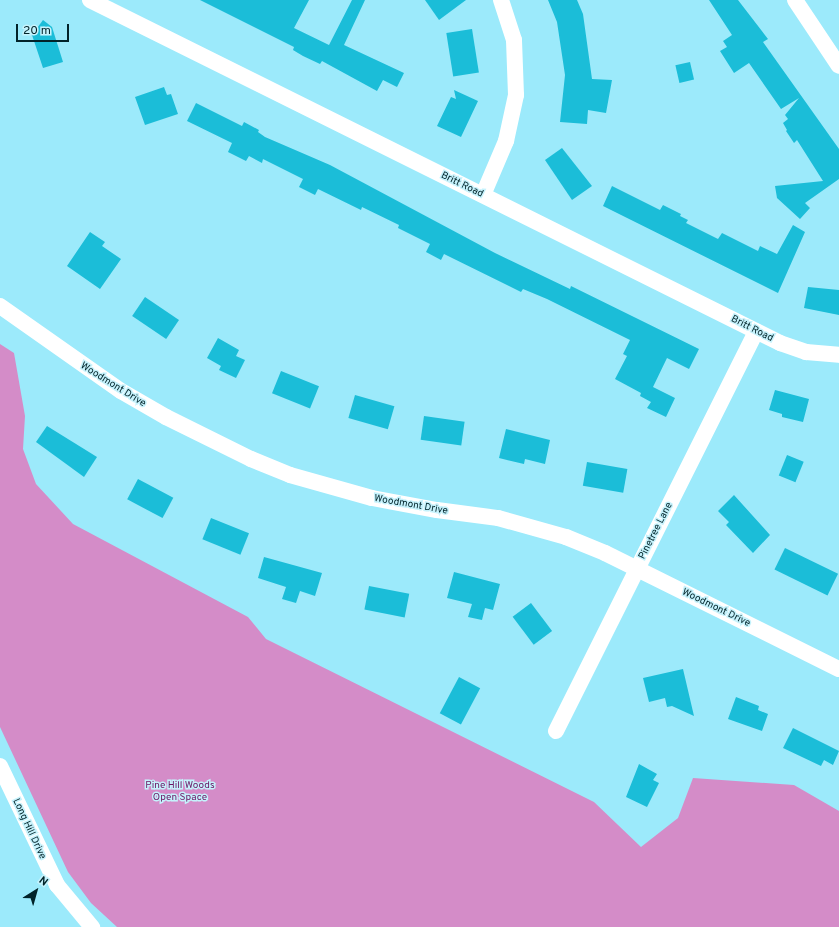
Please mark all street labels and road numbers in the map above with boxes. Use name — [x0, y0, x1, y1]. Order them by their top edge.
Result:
street label: Britt Road — [439, 170, 485, 200]
street label: Britt Road — [729, 313, 775, 345]
street label: Woodmont Drive — [78, 360, 148, 410]
street label: Woodmont Drive — [373, 493, 449, 517]
street label: Pinetree Lane — [637, 500, 675, 562]
street label: Woodmont Drive — [680, 586, 752, 630]
street label: Long Hill Drive — [10, 797, 48, 861]

